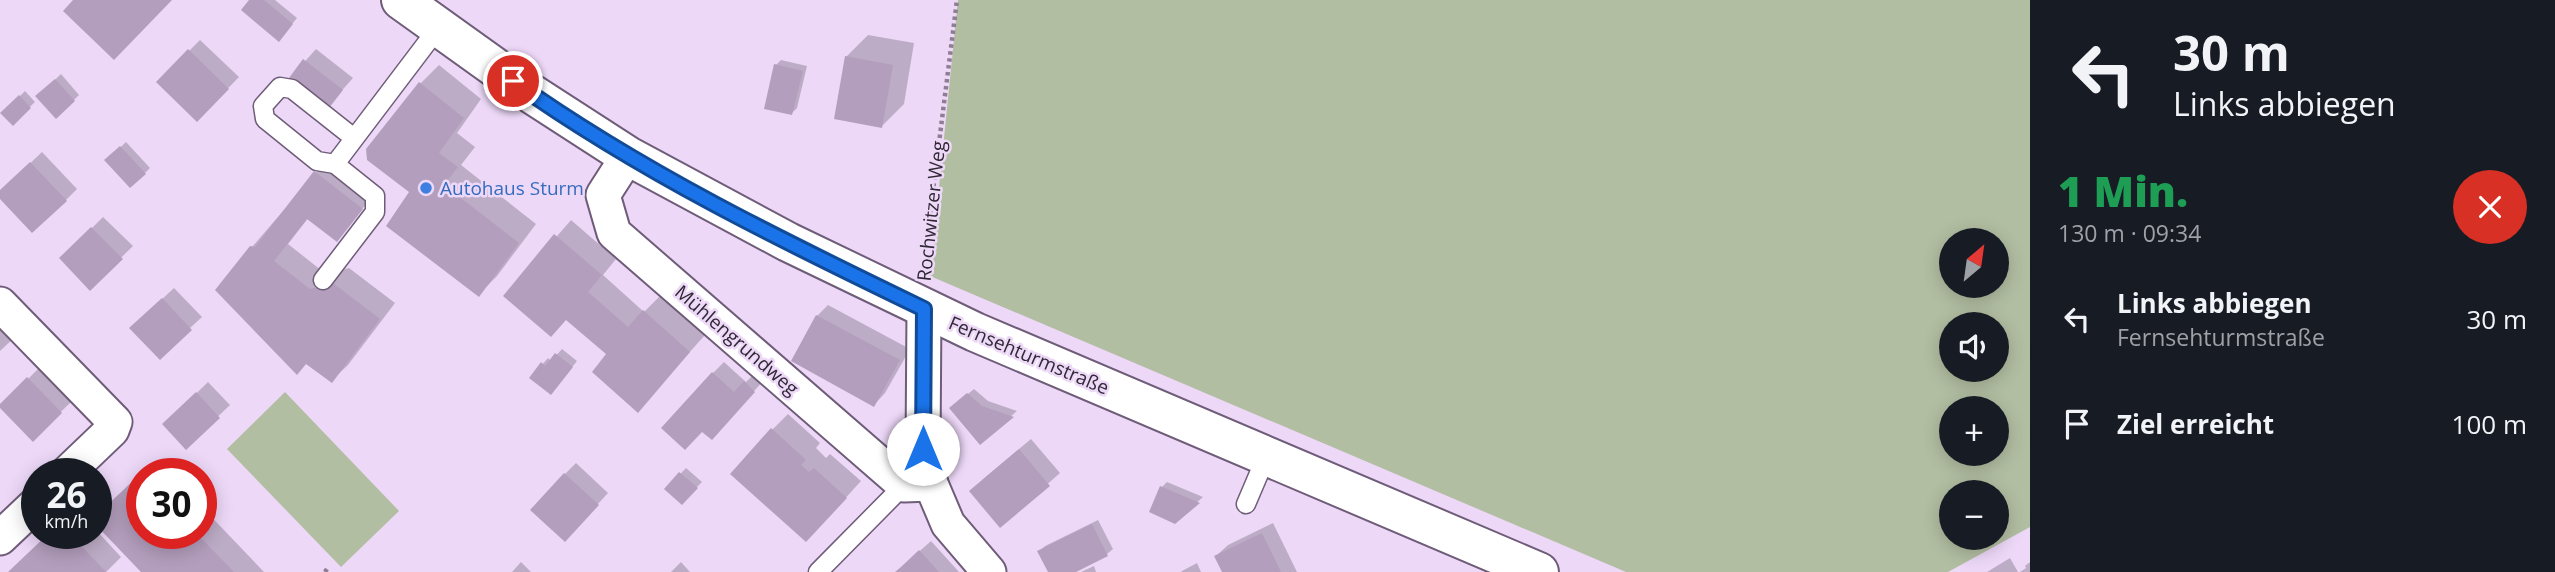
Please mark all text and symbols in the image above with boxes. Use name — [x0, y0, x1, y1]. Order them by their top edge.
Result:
text: 30 m — [2173, 19, 2290, 85]
icon: left — [2058, 28, 2149, 119]
pin — [483, 51, 543, 111]
icon: arrive — [494, 62, 532, 100]
text: Links abbiegen — [2173, 82, 2396, 125]
street label: Rochwitzer Weg — [911, 140, 951, 282]
text: 1 Min. — [2058, 162, 2188, 219]
button: close — [2453, 170, 2527, 244]
place label: Autohaus Sturm — [440, 175, 584, 201]
marker: Autohaus Sturm — [418, 180, 434, 196]
text: 130 m · 09:34 — [2058, 217, 2201, 249]
north arrow — [1939, 228, 2009, 298]
map controls — [1939, 228, 2009, 550]
street label: Mühlengrundweg — [670, 279, 804, 401]
text: Links abbiegen — [2117, 285, 2312, 321]
icon: left — [2058, 300, 2096, 338]
text: 30 m — [2466, 301, 2527, 337]
street label: Fernsehturmstraße — [945, 309, 1113, 401]
button: sound — [1939, 312, 2009, 382]
text: Fernsehturmstraße — [2117, 321, 2325, 353]
button: + — [1939, 396, 2009, 466]
icon: arrive — [2058, 405, 2096, 443]
text: Ziel erreicht — [2117, 406, 2274, 442]
text: 100 m — [2452, 406, 2527, 442]
position arrow — [886, 412, 960, 486]
speed limit sign: 30 — [126, 458, 217, 549]
text: 26 — [46, 471, 87, 518]
button: − — [1939, 480, 2009, 550]
text: km/h — [45, 509, 88, 533]

